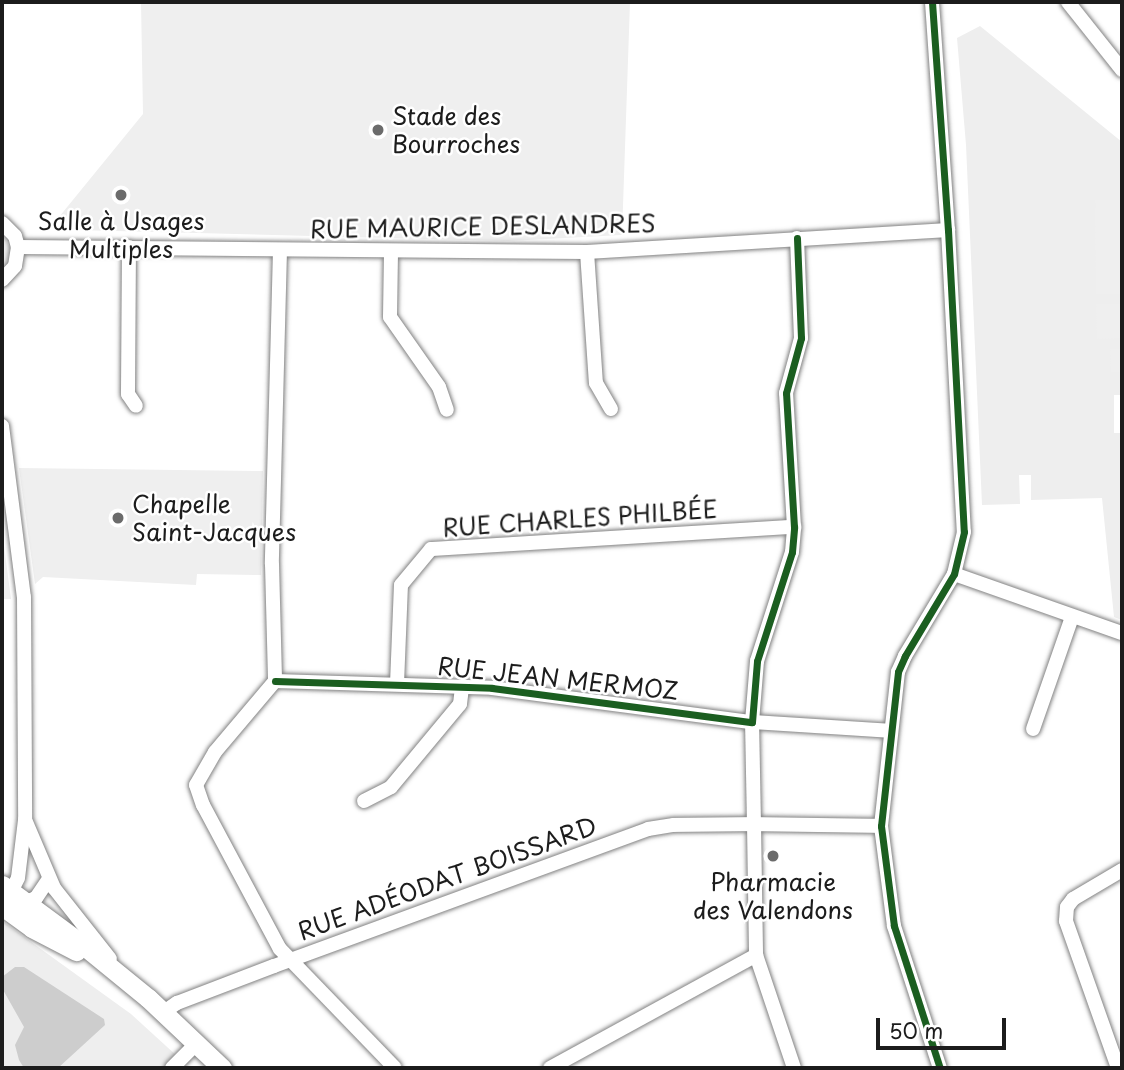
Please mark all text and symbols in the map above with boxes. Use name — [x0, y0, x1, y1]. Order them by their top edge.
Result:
place label: Stade des Bourroches — [392, 102, 520, 158]
marker: Stade des Bourroches — [370, 122, 386, 138]
marker: Salle à Usages Multiples — [113, 187, 129, 203]
place label: Salle à Usages Multiples — [37, 207, 205, 263]
street label: RUE MAURICE DESLANDRES — [308, 209, 658, 243]
place label: Chapelle Saint-Jacques — [132, 490, 296, 546]
street label: RUE CHARLES PHILBÉE — [439, 494, 721, 542]
marker: Chapelle Saint-Jacques — [110, 510, 126, 526]
street label: RUE JEAN MERMOZ — [436, 651, 680, 705]
street label: RUE ADÉODAT BOISSARD — [294, 810, 600, 946]
marker: Pharmacie des Valendons — [765, 848, 781, 864]
place label: Pharmacie des Valendons — [693, 868, 853, 924]
scale bar — [879, 1004, 1009, 1048]
text: 50 m — [889, 1014, 943, 1046]

